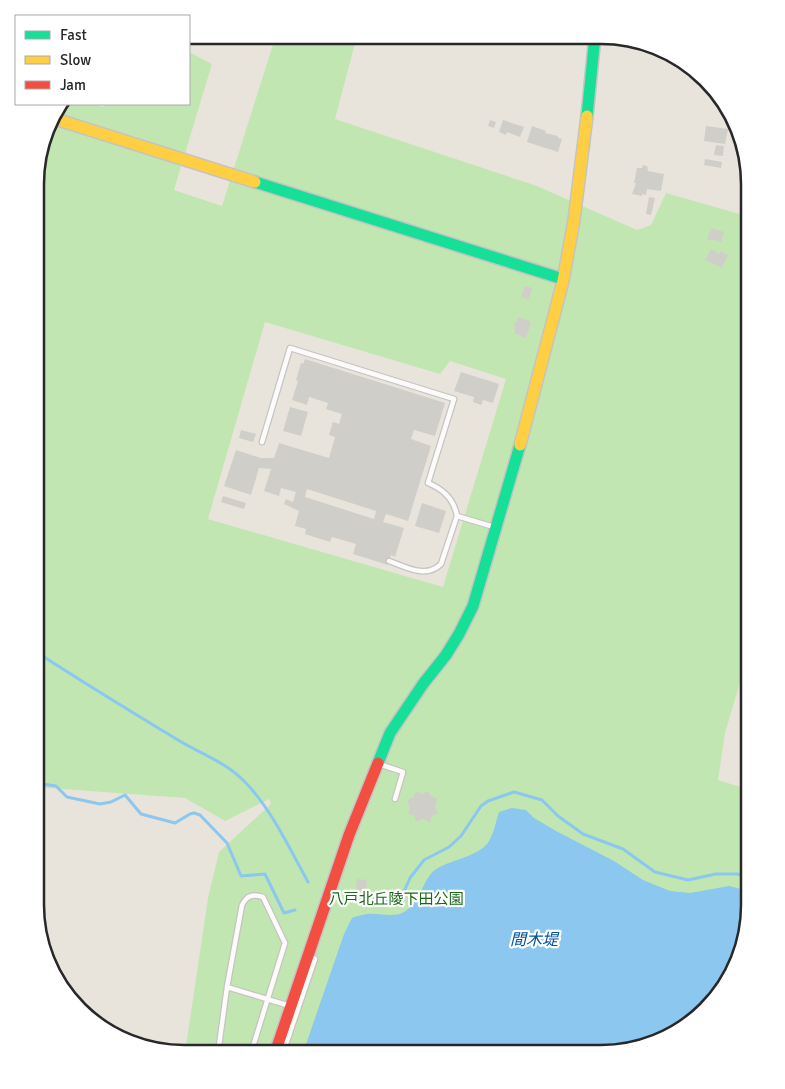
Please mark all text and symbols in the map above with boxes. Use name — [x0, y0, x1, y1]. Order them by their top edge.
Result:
legend — [15, 15, 190, 105]
text: Fast — [60, 26, 87, 44]
text: Slow — [60, 51, 91, 69]
text: Jam — [60, 76, 86, 94]
park label: 八戸北丘陵下田公園 — [328, 890, 464, 908]
water label: 間木堤 — [510, 930, 560, 950]

